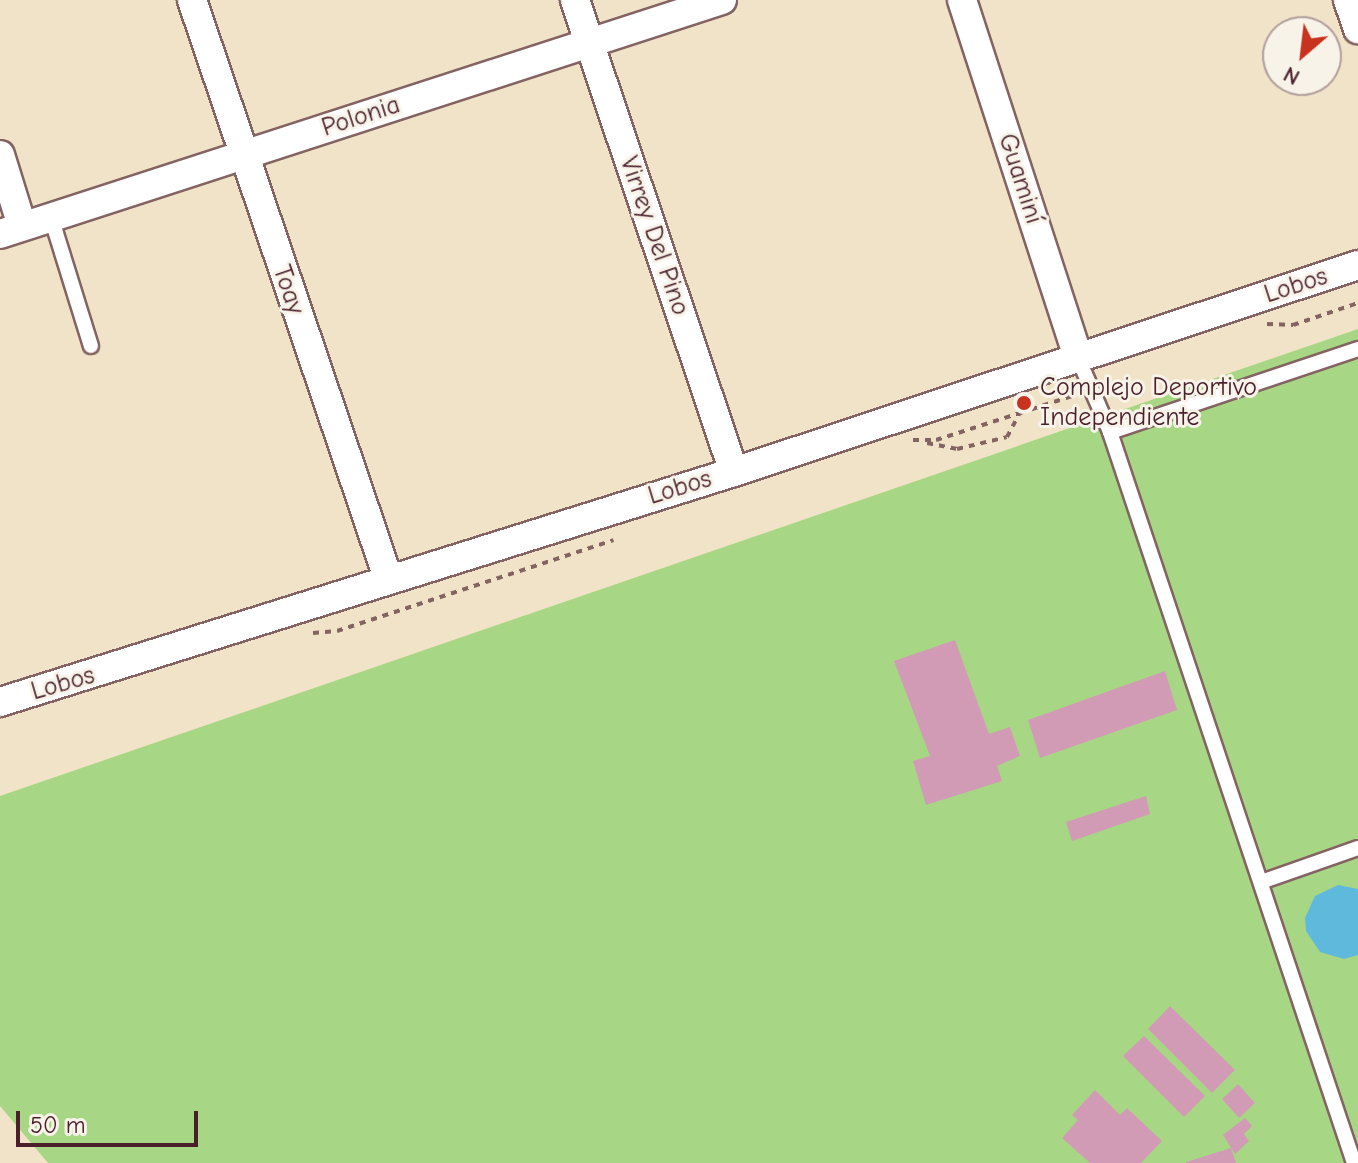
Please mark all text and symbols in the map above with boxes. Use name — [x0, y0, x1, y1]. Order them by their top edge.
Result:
north arrow — [1262, 16, 1342, 96]
text: N — [1279, 61, 1304, 90]
street label: Polonia — [318, 90, 404, 144]
street label: Guaminí — [991, 130, 1049, 228]
street label: Virrey Del Pino — [612, 153, 696, 319]
street label: Toay — [265, 261, 311, 319]
street label: Lobos — [1260, 261, 1332, 311]
place label: Complejo Deportivo Independiente — [1040, 372, 1257, 434]
marker: Complejo Deportivo Independiente — [1015, 394, 1033, 412]
street label: Lobos — [645, 464, 715, 512]
street label: Lobos — [28, 660, 98, 708]
scale bar — [20, 1095, 202, 1145]
text: 50 m — [30, 1111, 86, 1139]

